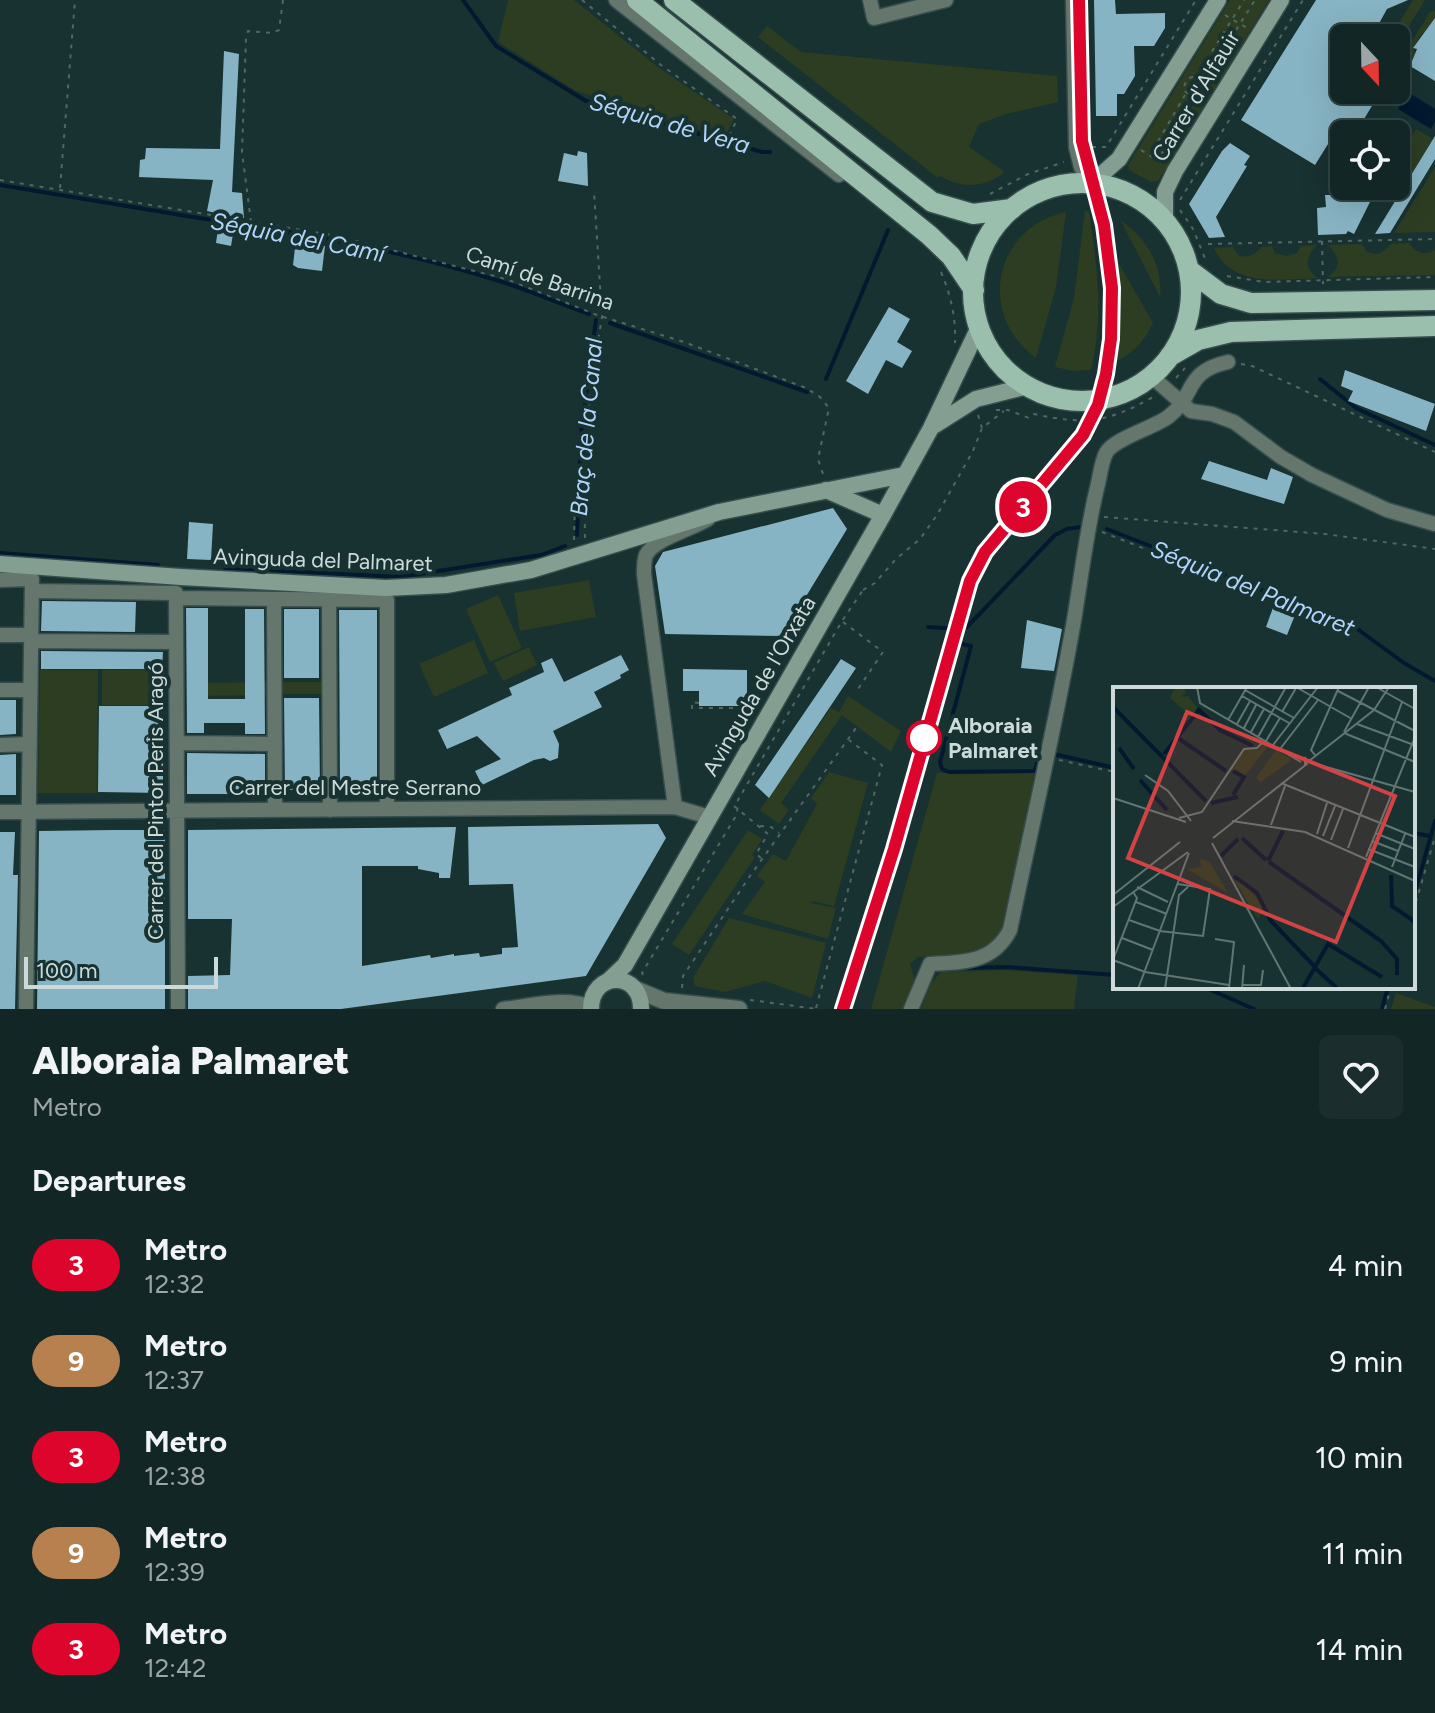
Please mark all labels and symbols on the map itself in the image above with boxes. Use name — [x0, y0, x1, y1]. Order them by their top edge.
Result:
north arrow — [1330, 24, 1410, 104]
street label: Carrer d'Alfauir — [1146, 25, 1246, 166]
water label: Séquia de Vera — [587, 86, 753, 160]
water label: Séquia del Camí — [208, 206, 391, 269]
street label: Camí de Barrina — [462, 240, 618, 316]
water label: Braç de la Canal — [564, 336, 608, 517]
line badge: 3 — [997, 481, 1049, 533]
water label: Séquia del Palmaret — [1147, 534, 1360, 642]
street label: Avinguda del Palmaret — [213, 543, 433, 577]
street label: Avinguda de l'Orxata — [696, 591, 822, 781]
street label: Carrer del Pintor Peris Aragó — [142, 662, 169, 940]
inset map — [1113, 687, 1415, 989]
place label: Alboraia Palmaret — [948, 712, 1039, 764]
marker: Alboraia Palmaret — [907, 721, 941, 755]
street label: Carrer del Mestre Serrano — [229, 774, 481, 801]
scale bar — [24, 953, 218, 989]

